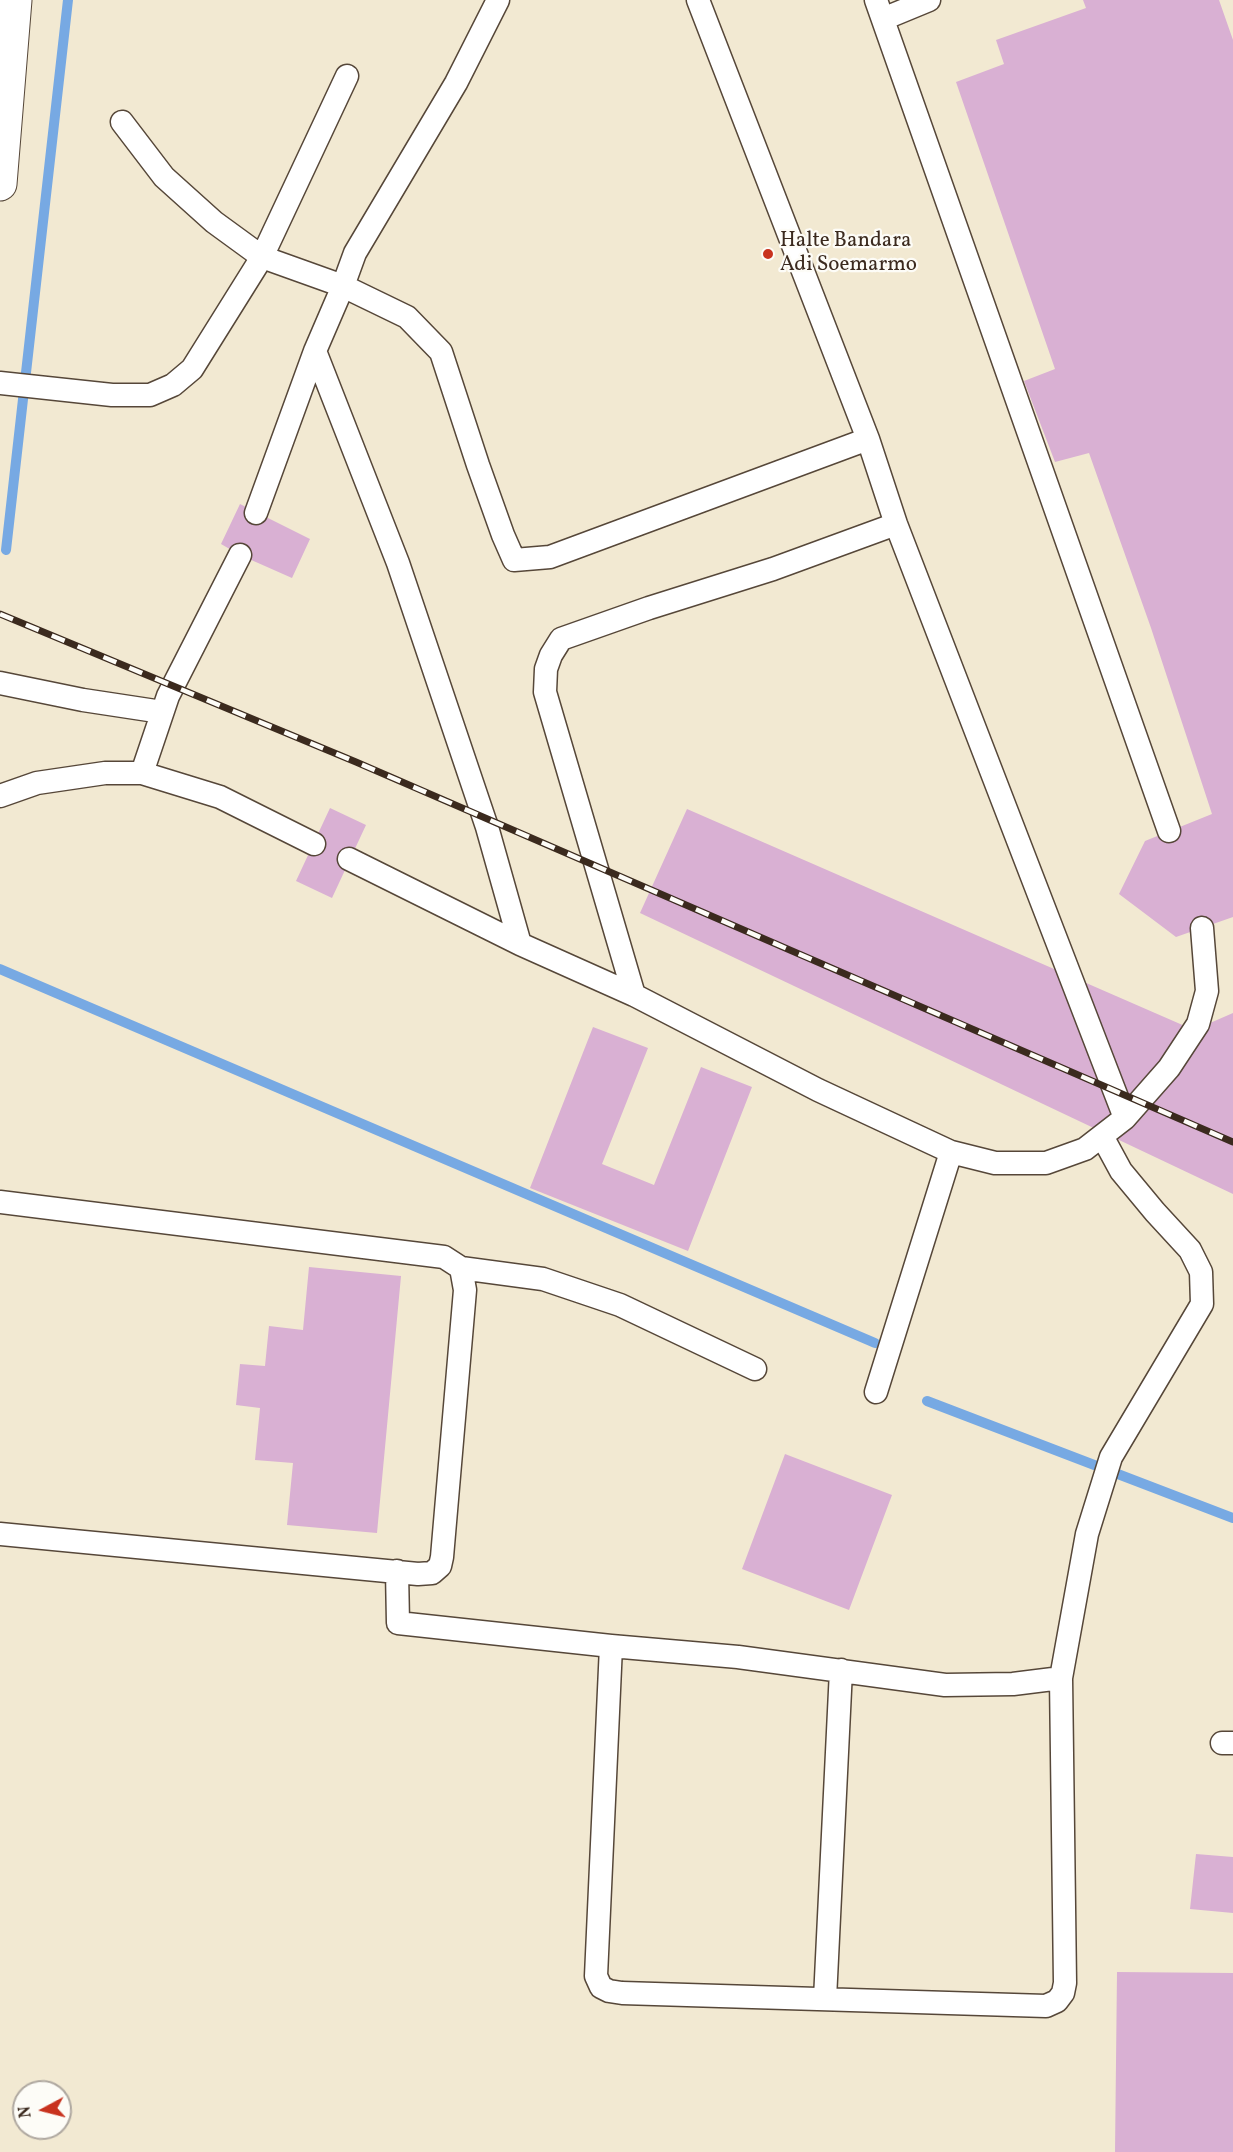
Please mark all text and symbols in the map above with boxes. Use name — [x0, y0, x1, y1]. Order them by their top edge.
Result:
place label: Halte Bandara Adi Soemarmo — [780, 229, 917, 279]
marker: Halte Bandara Adi Soemarmo — [761, 247, 775, 261]
north arrow — [12, 2080, 72, 2140]
text: N — [14, 2105, 38, 2119]

